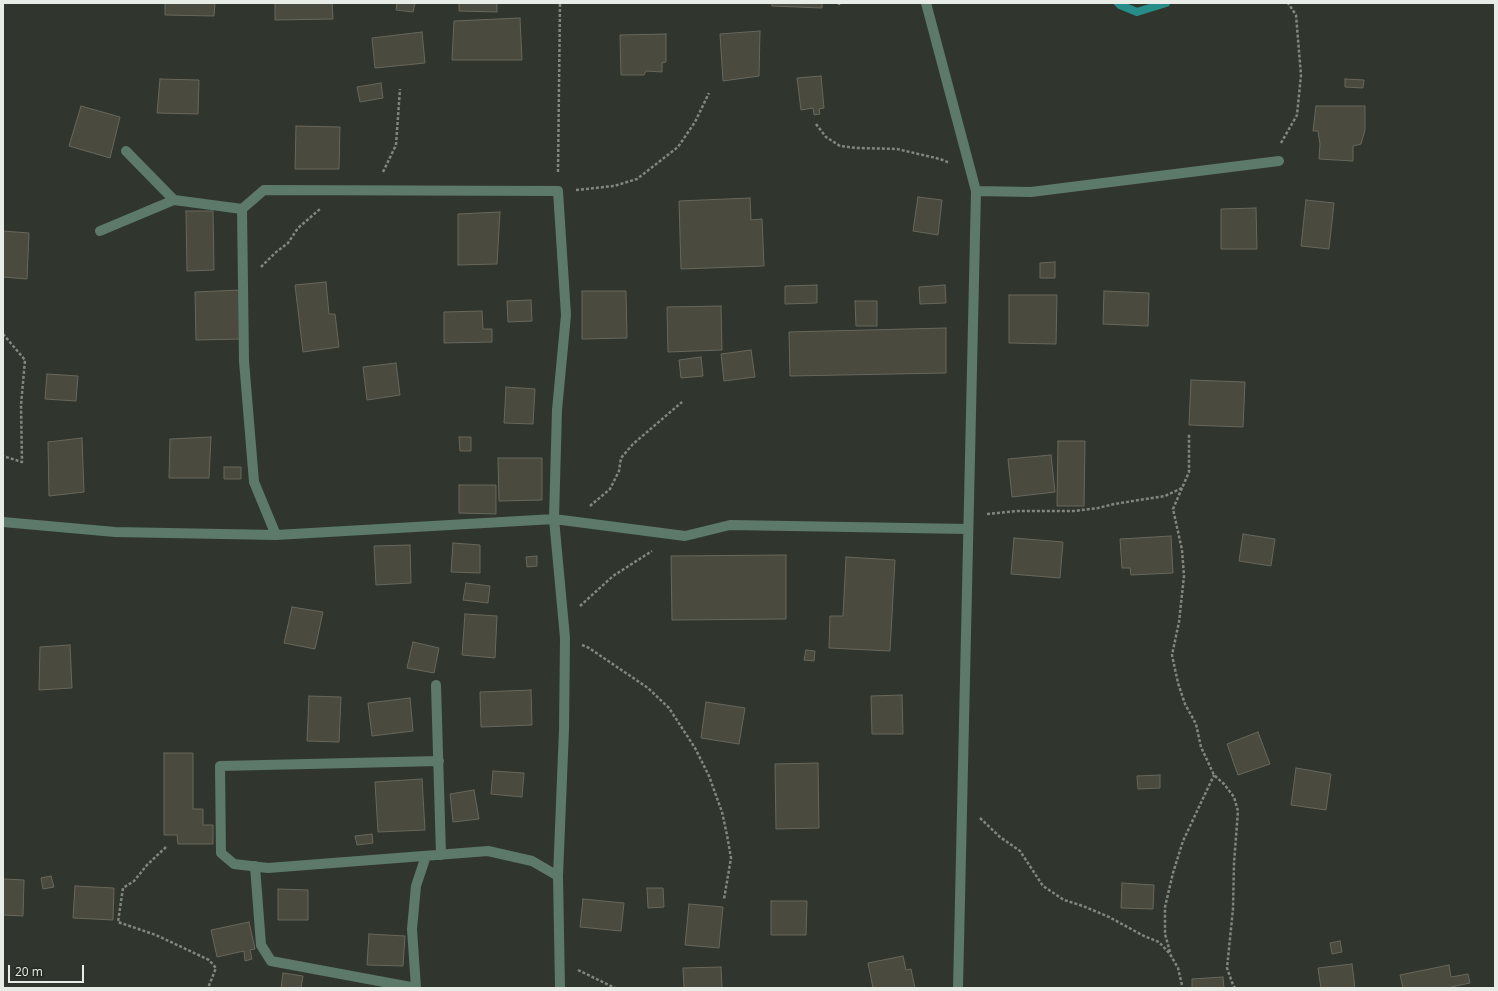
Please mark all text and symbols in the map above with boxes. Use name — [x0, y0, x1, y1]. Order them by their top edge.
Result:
scale bar — [10, 957, 86, 983]
text: 20 m — [15, 963, 43, 980]

